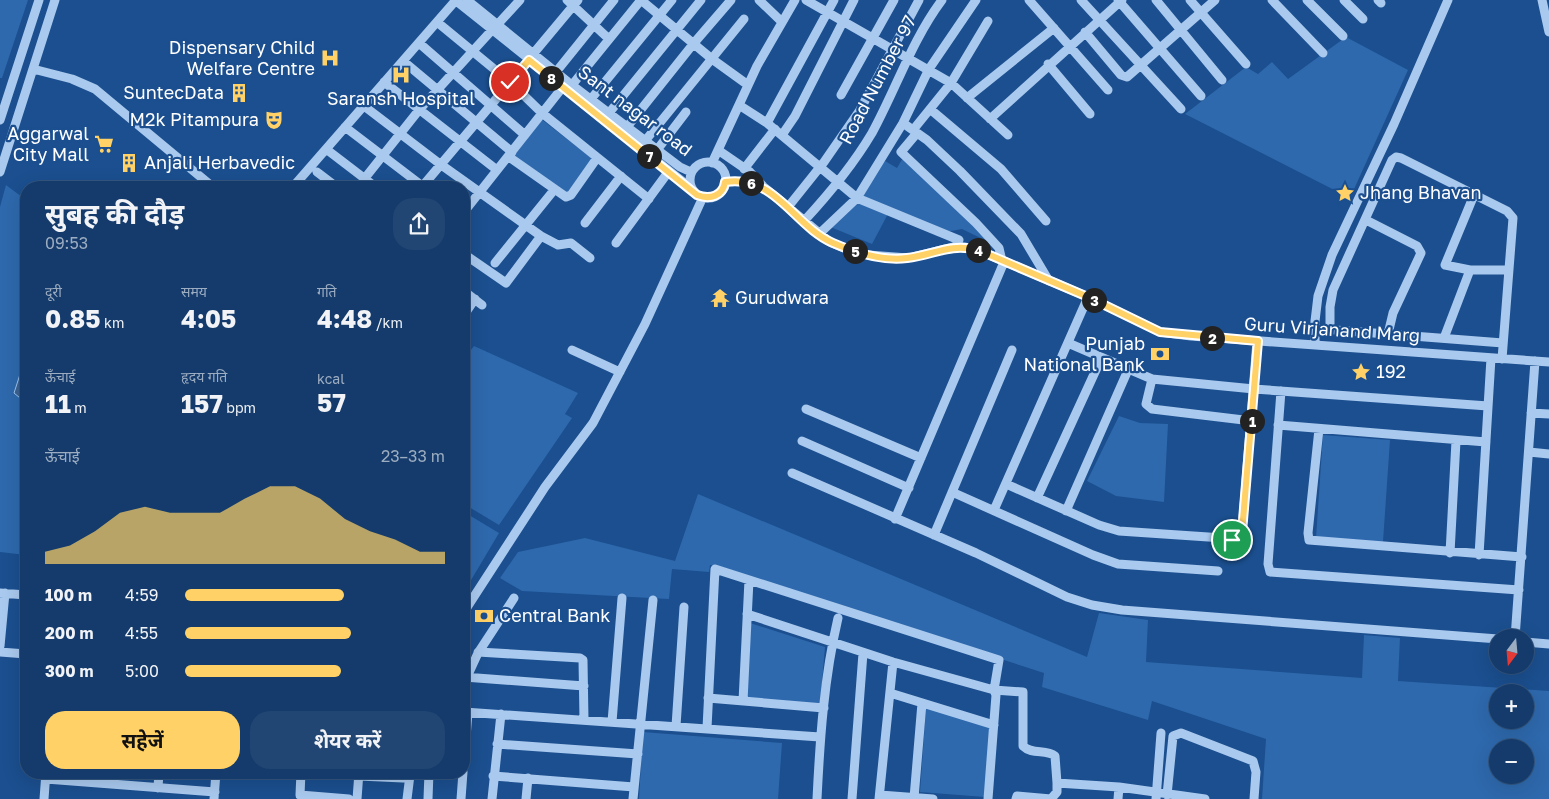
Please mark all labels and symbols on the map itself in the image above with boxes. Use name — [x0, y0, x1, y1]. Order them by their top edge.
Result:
street label: Road Number 97 — [834, 11, 920, 148]
place label: Dispensary Child Welfare Centre — [169, 36, 315, 79]
hospital icon: Dispensary Child Welfare Centre — [319, 47, 341, 69]
street label: Sant nagar road — [574, 60, 697, 160]
pin — [489, 61, 531, 103]
hospital icon: Saransh Hospital — [390, 64, 412, 86]
pin: 8 — [538, 66, 564, 90]
place label: SuntecData — [123, 81, 224, 103]
building icon: SuntecData — [228, 82, 250, 104]
place label: Saransh Hospital — [327, 87, 475, 109]
place label: M2k Pitampura — [130, 108, 259, 130]
theatre icon: M2k Pitampura — [263, 109, 285, 131]
place label: Aggarwal City Mall — [7, 122, 89, 165]
supermarket icon: Aggarwal City Mall — [93, 133, 115, 155]
pin: 7 — [636, 144, 662, 168]
place label: Anjali Herbavedic — [144, 151, 295, 173]
building icon: Anjali Herbavedic — [118, 152, 140, 174]
pin: 6 — [738, 170, 764, 196]
place label: Jhang Bhavan — [1360, 181, 1482, 203]
place icon: Jhang Bhavan — [1334, 182, 1356, 204]
pin: 5 — [842, 238, 868, 264]
pin: 4 — [966, 238, 990, 262]
place label: Gurudwara — [735, 286, 829, 308]
temple icon: Gurudwara — [709, 287, 731, 309]
pin: 3 — [1082, 288, 1106, 312]
street label: Guru Virjanand Marg — [1243, 312, 1421, 346]
pin: 2 — [1200, 326, 1224, 350]
place label: Punjab National Bank — [1024, 332, 1145, 375]
bank icon: Punjab National Bank — [1149, 343, 1171, 365]
place label: 192 — [1376, 360, 1406, 382]
place icon: 192 — [1350, 361, 1372, 383]
pin: 1 — [1240, 408, 1264, 434]
pin — [1211, 519, 1253, 561]
place label: Central Bank — [499, 604, 611, 626]
bank icon: Central Bank — [473, 605, 495, 627]
north arrow — [1489, 629, 1534, 674]

